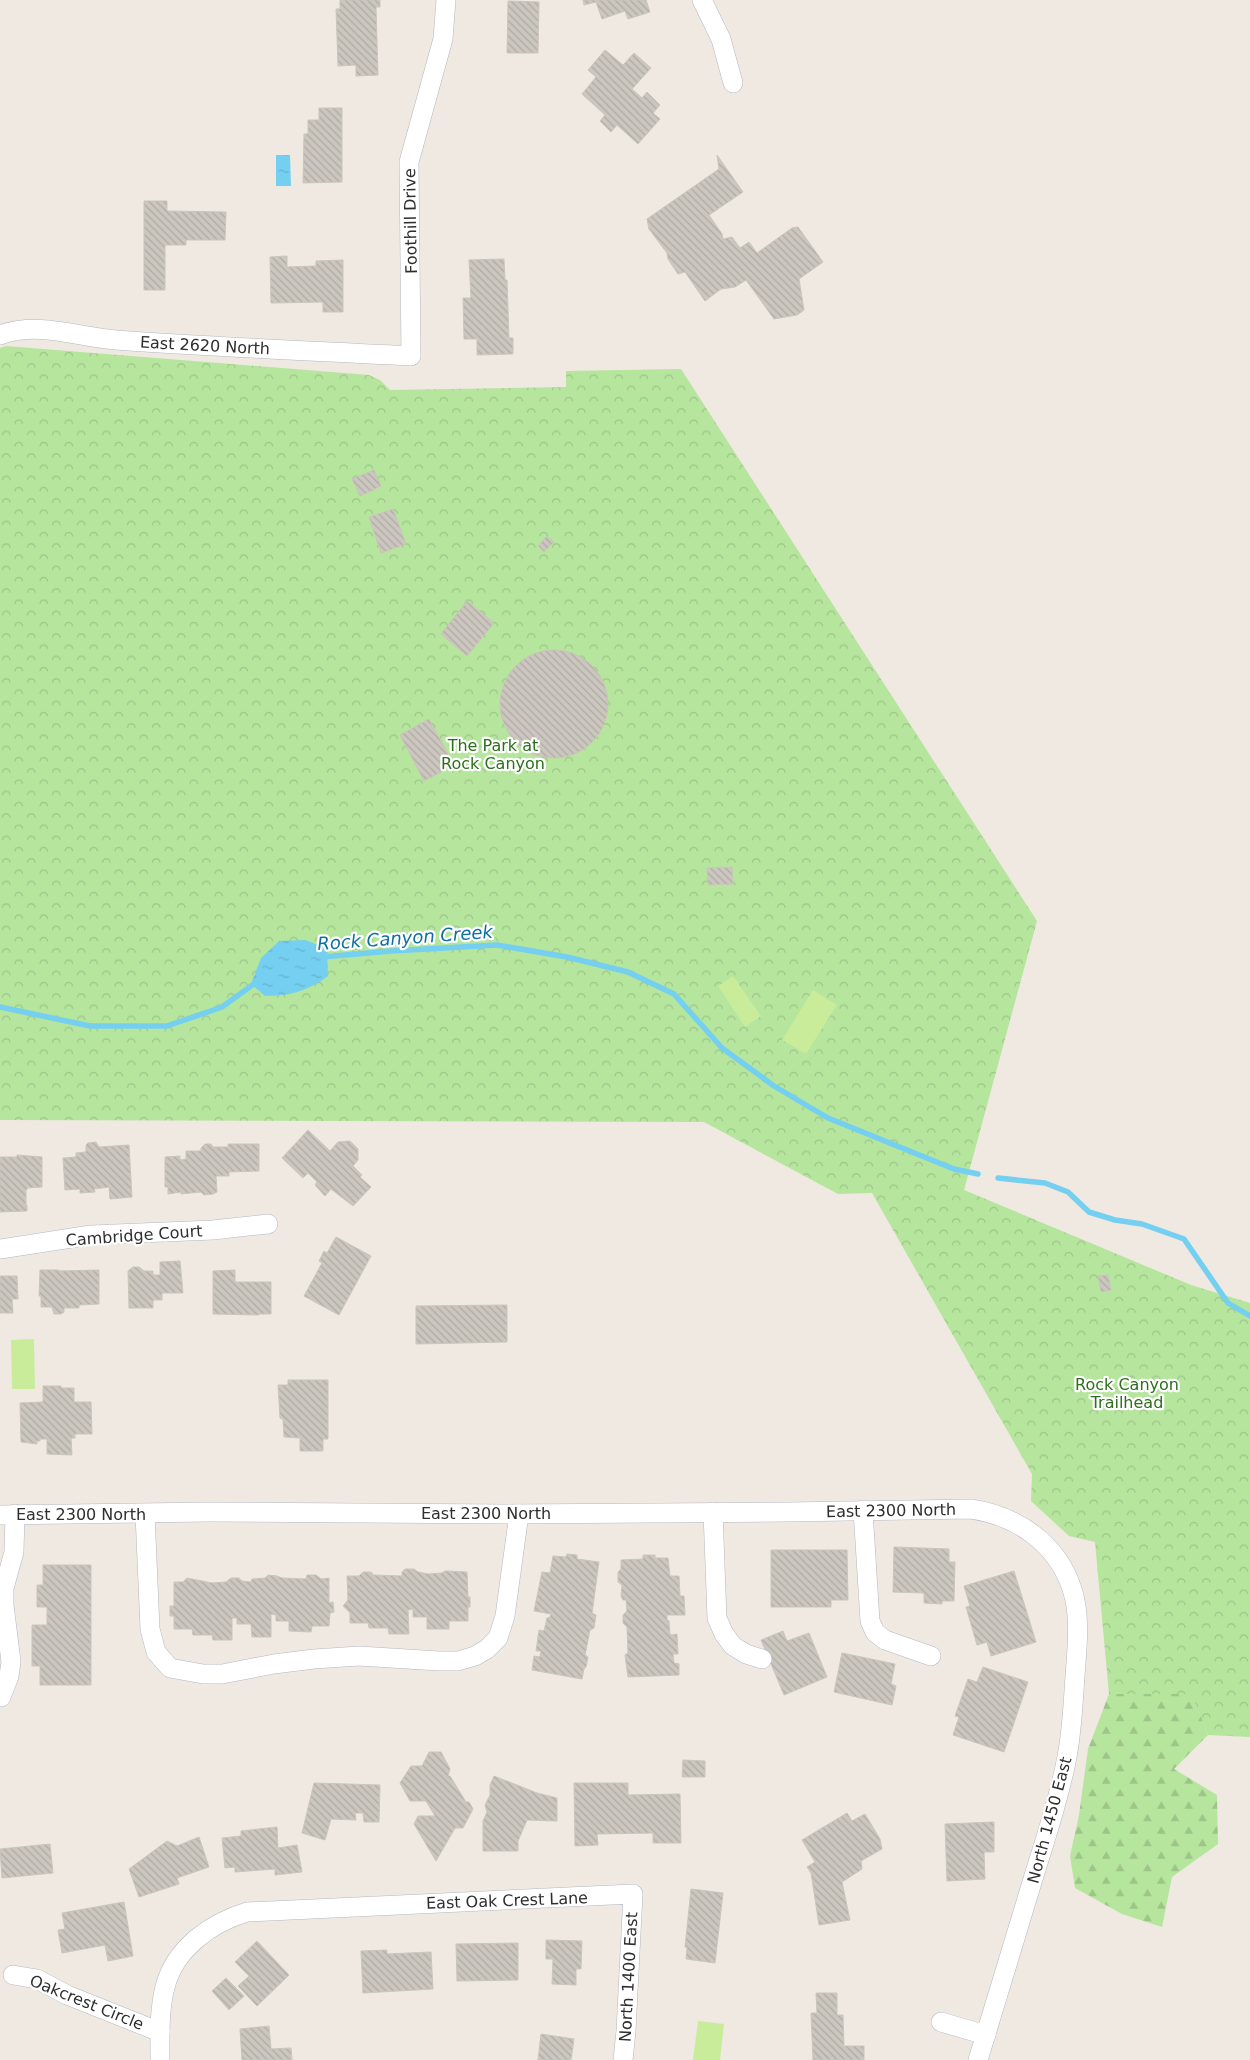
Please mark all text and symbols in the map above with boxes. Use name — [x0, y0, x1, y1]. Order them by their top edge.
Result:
street label: Foothill Drive — [400, 168, 421, 274]
street label: East 2620 North — [139, 333, 270, 358]
park label: The Park at Rock Canyon — [441, 736, 545, 773]
water label: Rock Canyon Creek — [316, 921, 495, 954]
street label: Cambridge Court — [65, 1221, 203, 1250]
park label: Rock Canyon Trailhead — [1075, 1375, 1179, 1412]
street label: East 2300 North — [826, 1500, 956, 1521]
street label: East 2300 North — [421, 1504, 551, 1523]
street label: East 2300 North — [16, 1505, 146, 1524]
street label: North 1450 East — [1023, 1755, 1076, 1885]
street label: East Oak Crest Lane — [426, 1888, 588, 1913]
street label: North 1400 East — [616, 1912, 641, 2043]
street label: Oakcrest Circle — [27, 1971, 147, 2034]

